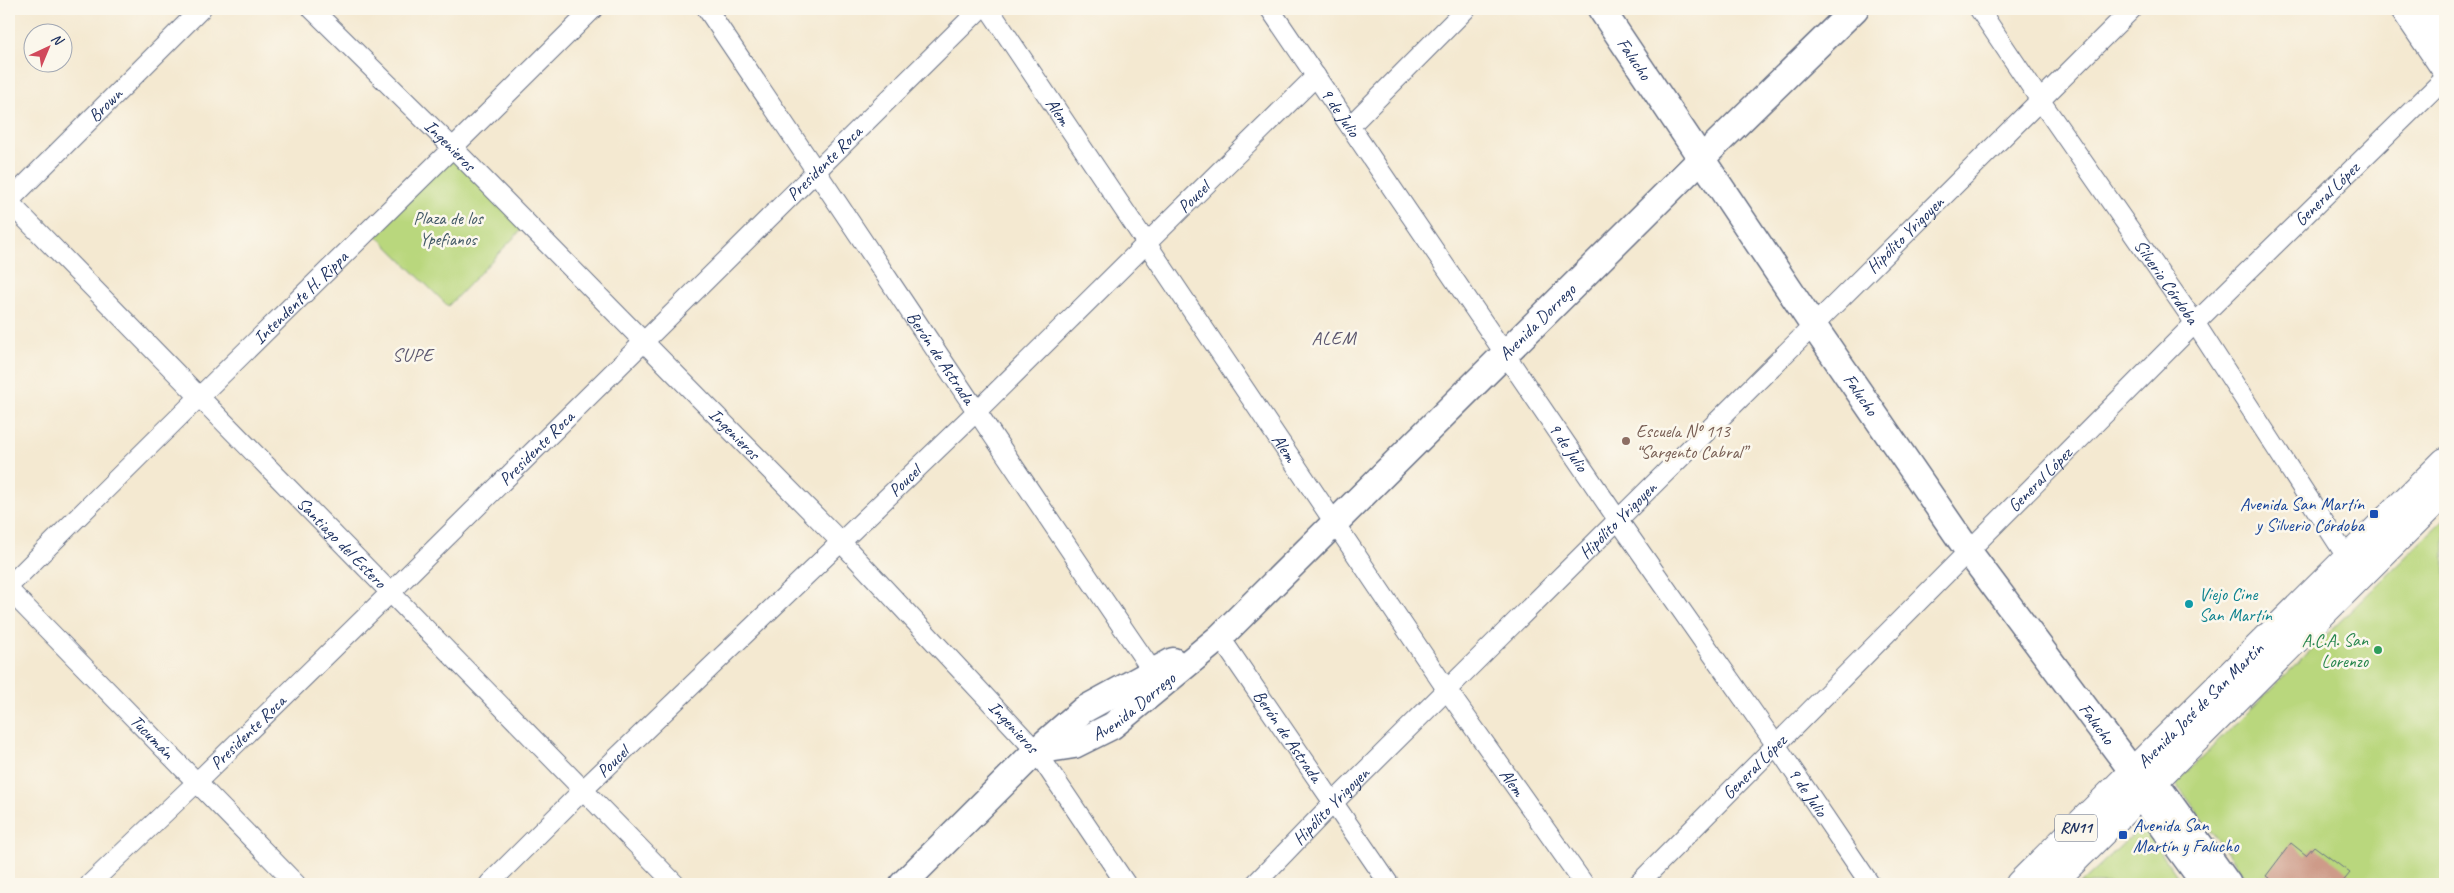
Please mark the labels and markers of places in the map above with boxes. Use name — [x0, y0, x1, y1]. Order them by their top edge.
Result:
place label: Escuela Nº 113 “Sargento Cabral” — [1636, 420, 1751, 463]
marker: Escuela Nº 113 “Sargento Cabral” — [1620, 435, 1632, 447]
place label: Avenida San Martín y Silverio Córdoba — [2240, 493, 2366, 536]
marker: Avenida San Martín y Silverio Córdoba — [2368, 508, 2380, 520]
place label: Viejo Cine San Martín — [2199, 583, 2273, 626]
marker: Viejo Cine San Martín — [2183, 598, 2195, 610]
place label: A.C.A. San Lorenzo — [2302, 629, 2370, 672]
marker: A.C.A. San Lorenzo — [2372, 644, 2384, 656]
place label: Avenida San Martín y Falucho — [2133, 814, 2240, 857]
marker: Avenida San Martín y Falucho — [2117, 829, 2129, 841]

